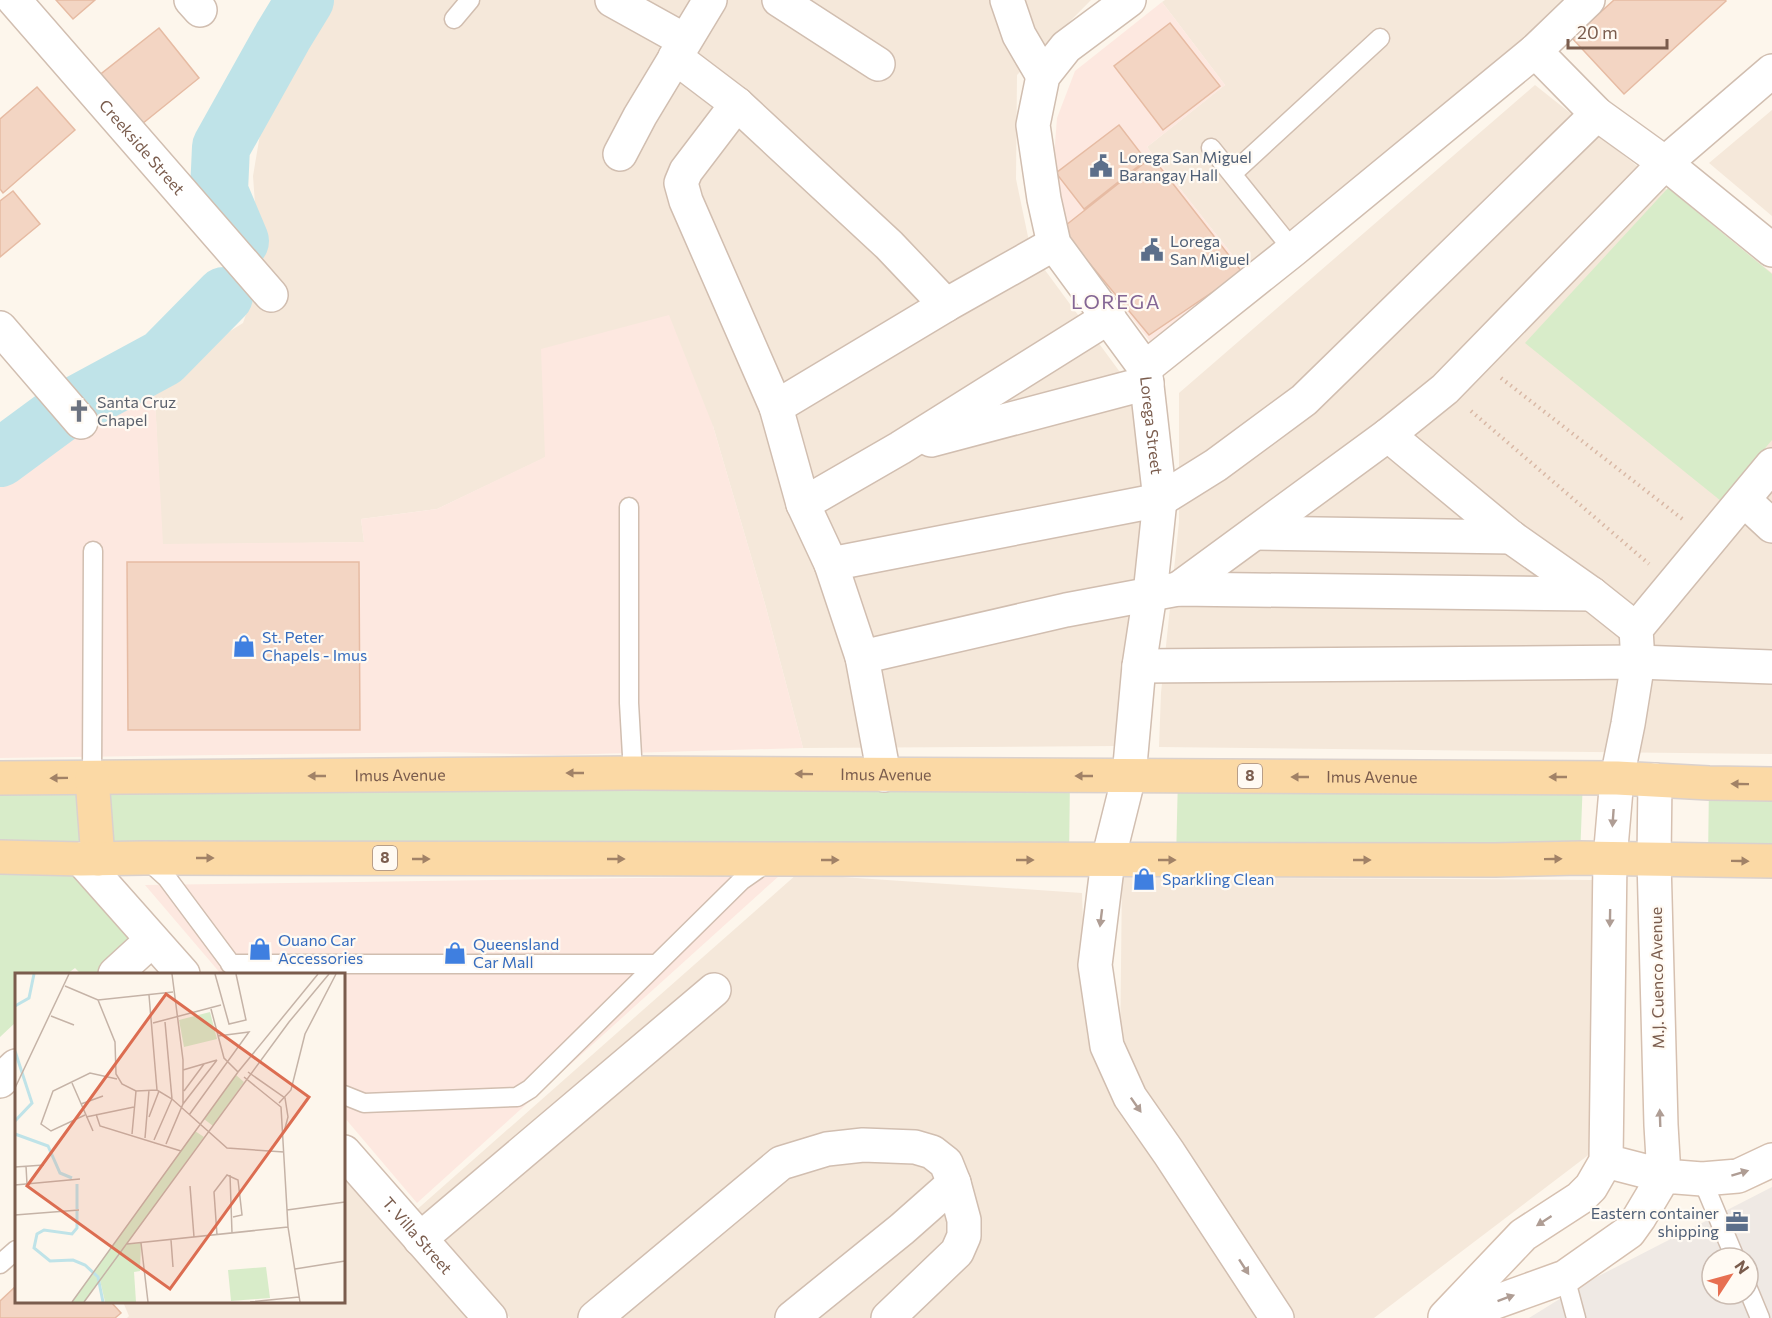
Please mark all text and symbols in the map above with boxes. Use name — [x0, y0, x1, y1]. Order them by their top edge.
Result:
scale bar — [1568, 12, 1667, 50]
text: 20 m — [1577, 21, 1618, 43]
street label: Creekside Street — [96, 95, 189, 199]
place label: Lorega San Miguel Barangay Hall — [1119, 147, 1252, 184]
public building icon: Lorega San Miguel Barangay Hall — [1088, 153, 1114, 179]
place label: Lorega San Miguel — [1170, 231, 1250, 268]
public building icon: Lorega San Miguel — [1139, 237, 1165, 263]
district label: LOREGA — [1071, 289, 1161, 313]
street label: Lorega Street — [1137, 375, 1167, 476]
place label: Santa Cruz Chapel — [97, 392, 176, 429]
church icon: Santa Cruz Chapel — [66, 398, 92, 424]
place label: St. Peter Chapels - Imus — [262, 627, 367, 664]
shop icon: St. Peter Chapels - Imus — [231, 633, 257, 659]
street label: Imus Avenue — [354, 764, 446, 784]
street label: Imus Avenue — [840, 764, 932, 784]
road number: 8 — [1238, 764, 1262, 788]
street label: Imus Avenue — [1326, 767, 1418, 786]
one-way arrow — [565, 769, 584, 778]
one-way arrow — [795, 770, 814, 779]
one-way arrow — [307, 771, 326, 781]
one-way arrow — [1075, 771, 1094, 781]
one-way arrow — [1291, 772, 1310, 782]
one-way arrow — [49, 773, 68, 783]
one-way arrow — [1549, 773, 1568, 782]
one-way arrow — [1731, 779, 1750, 789]
one-way arrow — [1609, 809, 1618, 828]
road number: 8 — [373, 846, 397, 870]
one-way arrow — [196, 853, 215, 863]
one-way arrow — [412, 854, 431, 863]
one-way arrow — [607, 854, 626, 864]
one-way arrow — [1543, 854, 1562, 864]
one-way arrow — [820, 855, 839, 865]
one-way arrow — [1015, 855, 1034, 865]
one-way arrow — [1157, 855, 1176, 865]
one-way arrow — [1352, 855, 1371, 865]
one-way arrow — [1730, 856, 1749, 866]
shop icon: Sparkling Clean — [1131, 866, 1157, 892]
place label: Sparkling Clean — [1162, 869, 1274, 888]
street label: M.J. Cuenco Avenue — [1646, 907, 1667, 1049]
one-way arrow — [1096, 908, 1105, 927]
one-way arrow — [1605, 908, 1614, 927]
place label: Ouano Car Accessories — [278, 930, 363, 967]
place label: Queensland Car Mall — [473, 934, 559, 971]
shop icon: Ouano Car Accessories — [247, 936, 273, 962]
shop icon: Queensland Car Mall — [442, 940, 468, 966]
inset map — [15, 973, 345, 1303]
one-way arrow — [1130, 1096, 1142, 1112]
one-way arrow — [1656, 1108, 1665, 1127]
one-way arrow — [1731, 1168, 1749, 1177]
street label: T. Villa Street — [379, 1193, 457, 1278]
place label: Eastern container shipping — [1591, 1203, 1720, 1240]
office icon: Eastern container shipping — [1724, 1209, 1750, 1235]
one-way arrow — [1536, 1216, 1552, 1227]
north arrow — [1700, 1246, 1760, 1306]
text: N — [1731, 1256, 1754, 1277]
one-way arrow — [1238, 1259, 1249, 1275]
one-way arrow — [1497, 1293, 1515, 1303]

